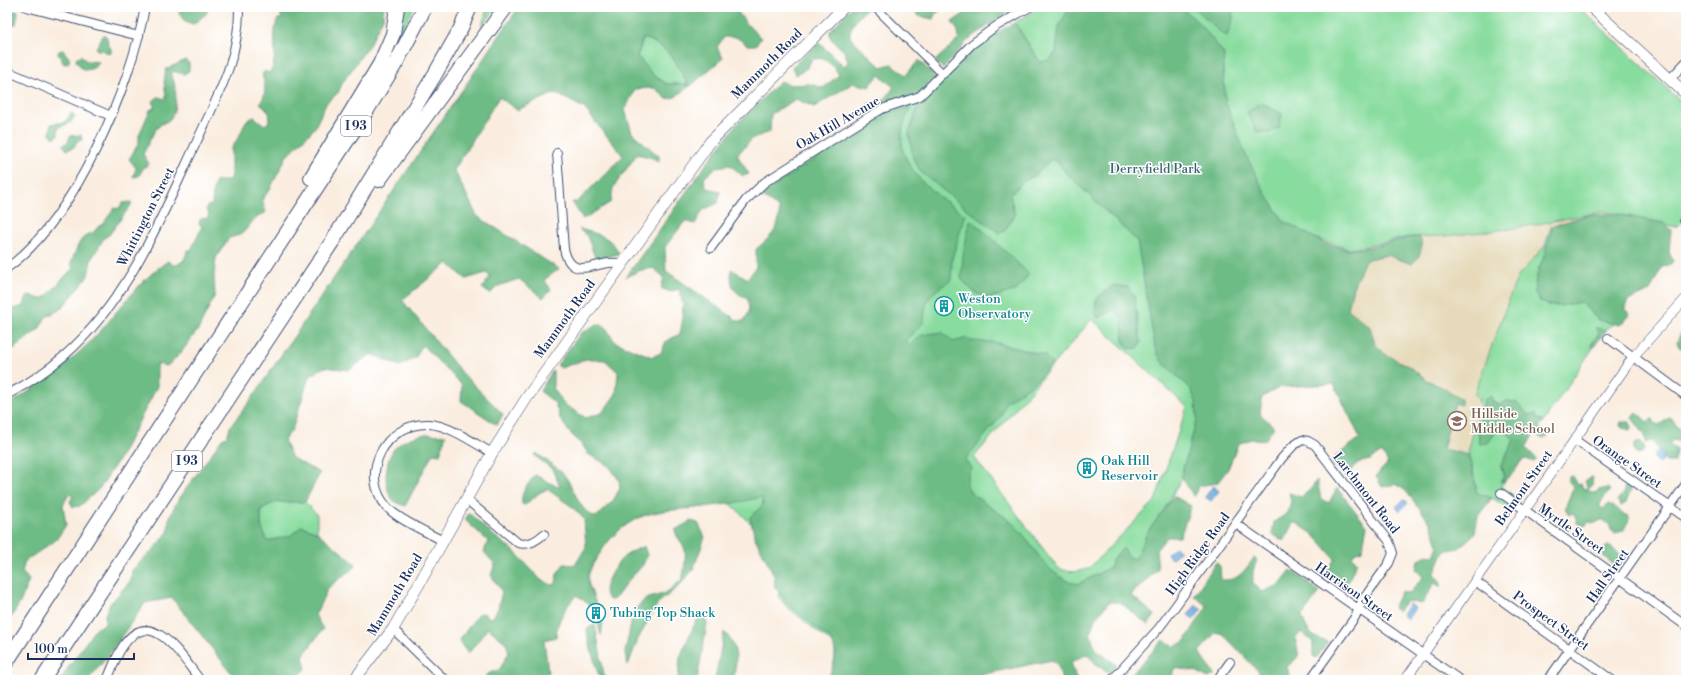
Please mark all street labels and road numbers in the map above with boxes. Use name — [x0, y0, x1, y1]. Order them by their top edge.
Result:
street label: Mammoth Road — [728, 25, 806, 103]
street label: Oak Hill Avenue — [793, 92, 883, 153]
road number: I 93 — [341, 116, 371, 136]
street label: Whittington Street — [114, 164, 178, 270]
street label: Mammoth Road — [531, 276, 599, 361]
street label: Orange Street — [1589, 432, 1665, 492]
street label: Belmont Street — [1491, 447, 1556, 530]
street label: Larchmont Road — [1329, 449, 1403, 537]
road number: I 93 — [172, 451, 202, 471]
street label: Myrtle Street — [1535, 500, 1607, 558]
street label: High Ridge Road — [1163, 509, 1234, 599]
street label: Hall Street — [1583, 545, 1633, 606]
street label: Mammoth Road — [364, 550, 426, 639]
street label: Harrison Street — [1312, 559, 1396, 625]
street label: Prospect Street — [1510, 588, 1593, 654]

